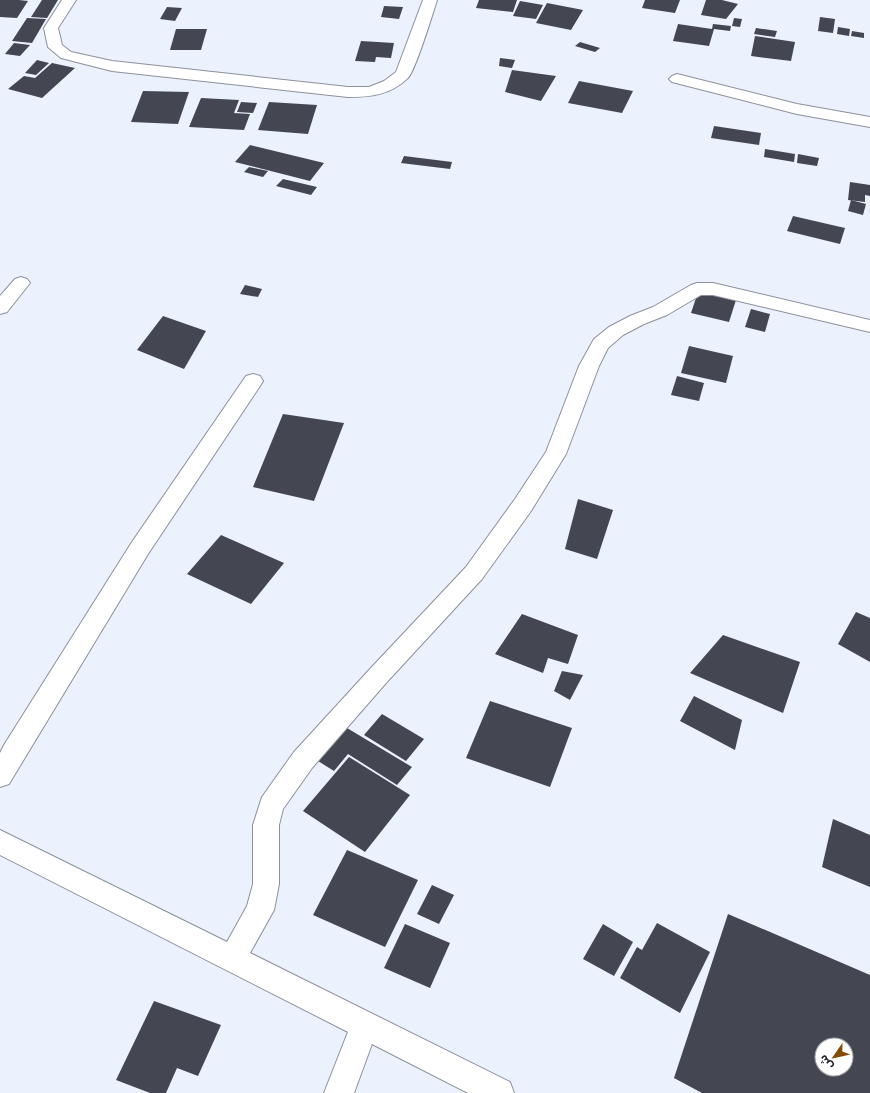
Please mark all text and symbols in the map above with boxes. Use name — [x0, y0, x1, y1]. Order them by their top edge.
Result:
north arrow — [814, 1037, 854, 1077]
text: ش — [817, 1052, 836, 1072]

